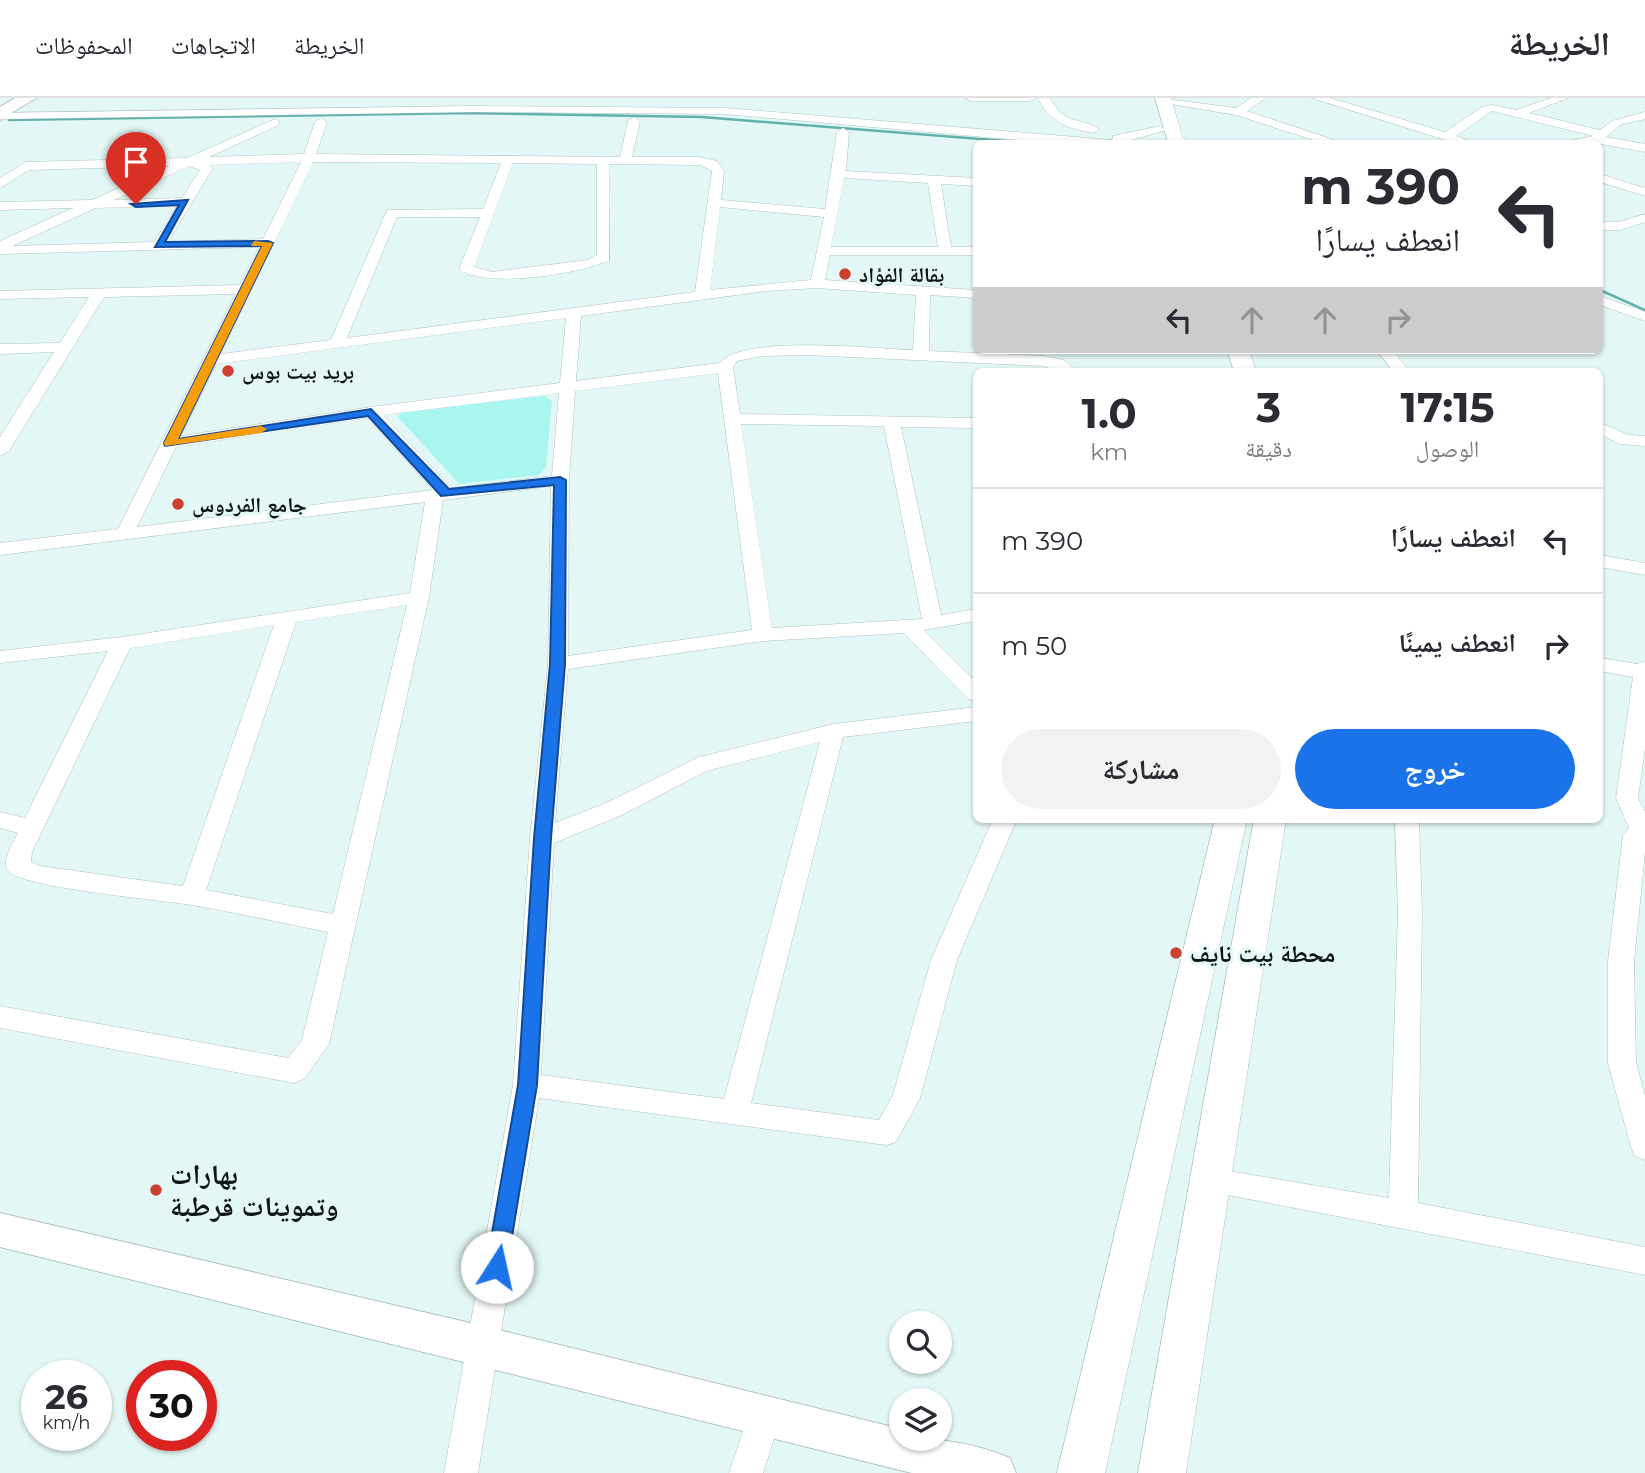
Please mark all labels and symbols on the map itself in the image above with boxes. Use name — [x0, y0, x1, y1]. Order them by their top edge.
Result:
pin — [106, 132, 166, 204]
place label: بقالة الفؤاد — [859, 262, 944, 287]
marker: بقالة الفؤاد — [837, 266, 853, 282]
place label: بريد بيت بوس — [242, 359, 354, 385]
marker: بريد بيت بوس — [220, 363, 236, 379]
place label: جامع الفردوس — [192, 492, 307, 519]
marker: جامع الفردوس — [170, 496, 186, 512]
place label: محطة بيت نايف — [1190, 939, 1335, 968]
marker: محطة بيت نايف — [1168, 945, 1184, 961]
place label: بهارات وتموينات قرطبة — [170, 1157, 339, 1223]
marker: بهارات وتموينات قرطبة — [148, 1182, 164, 1198]
position arrow — [460, 1230, 534, 1304]
speed limit sign: 30 — [126, 1360, 217, 1451]

